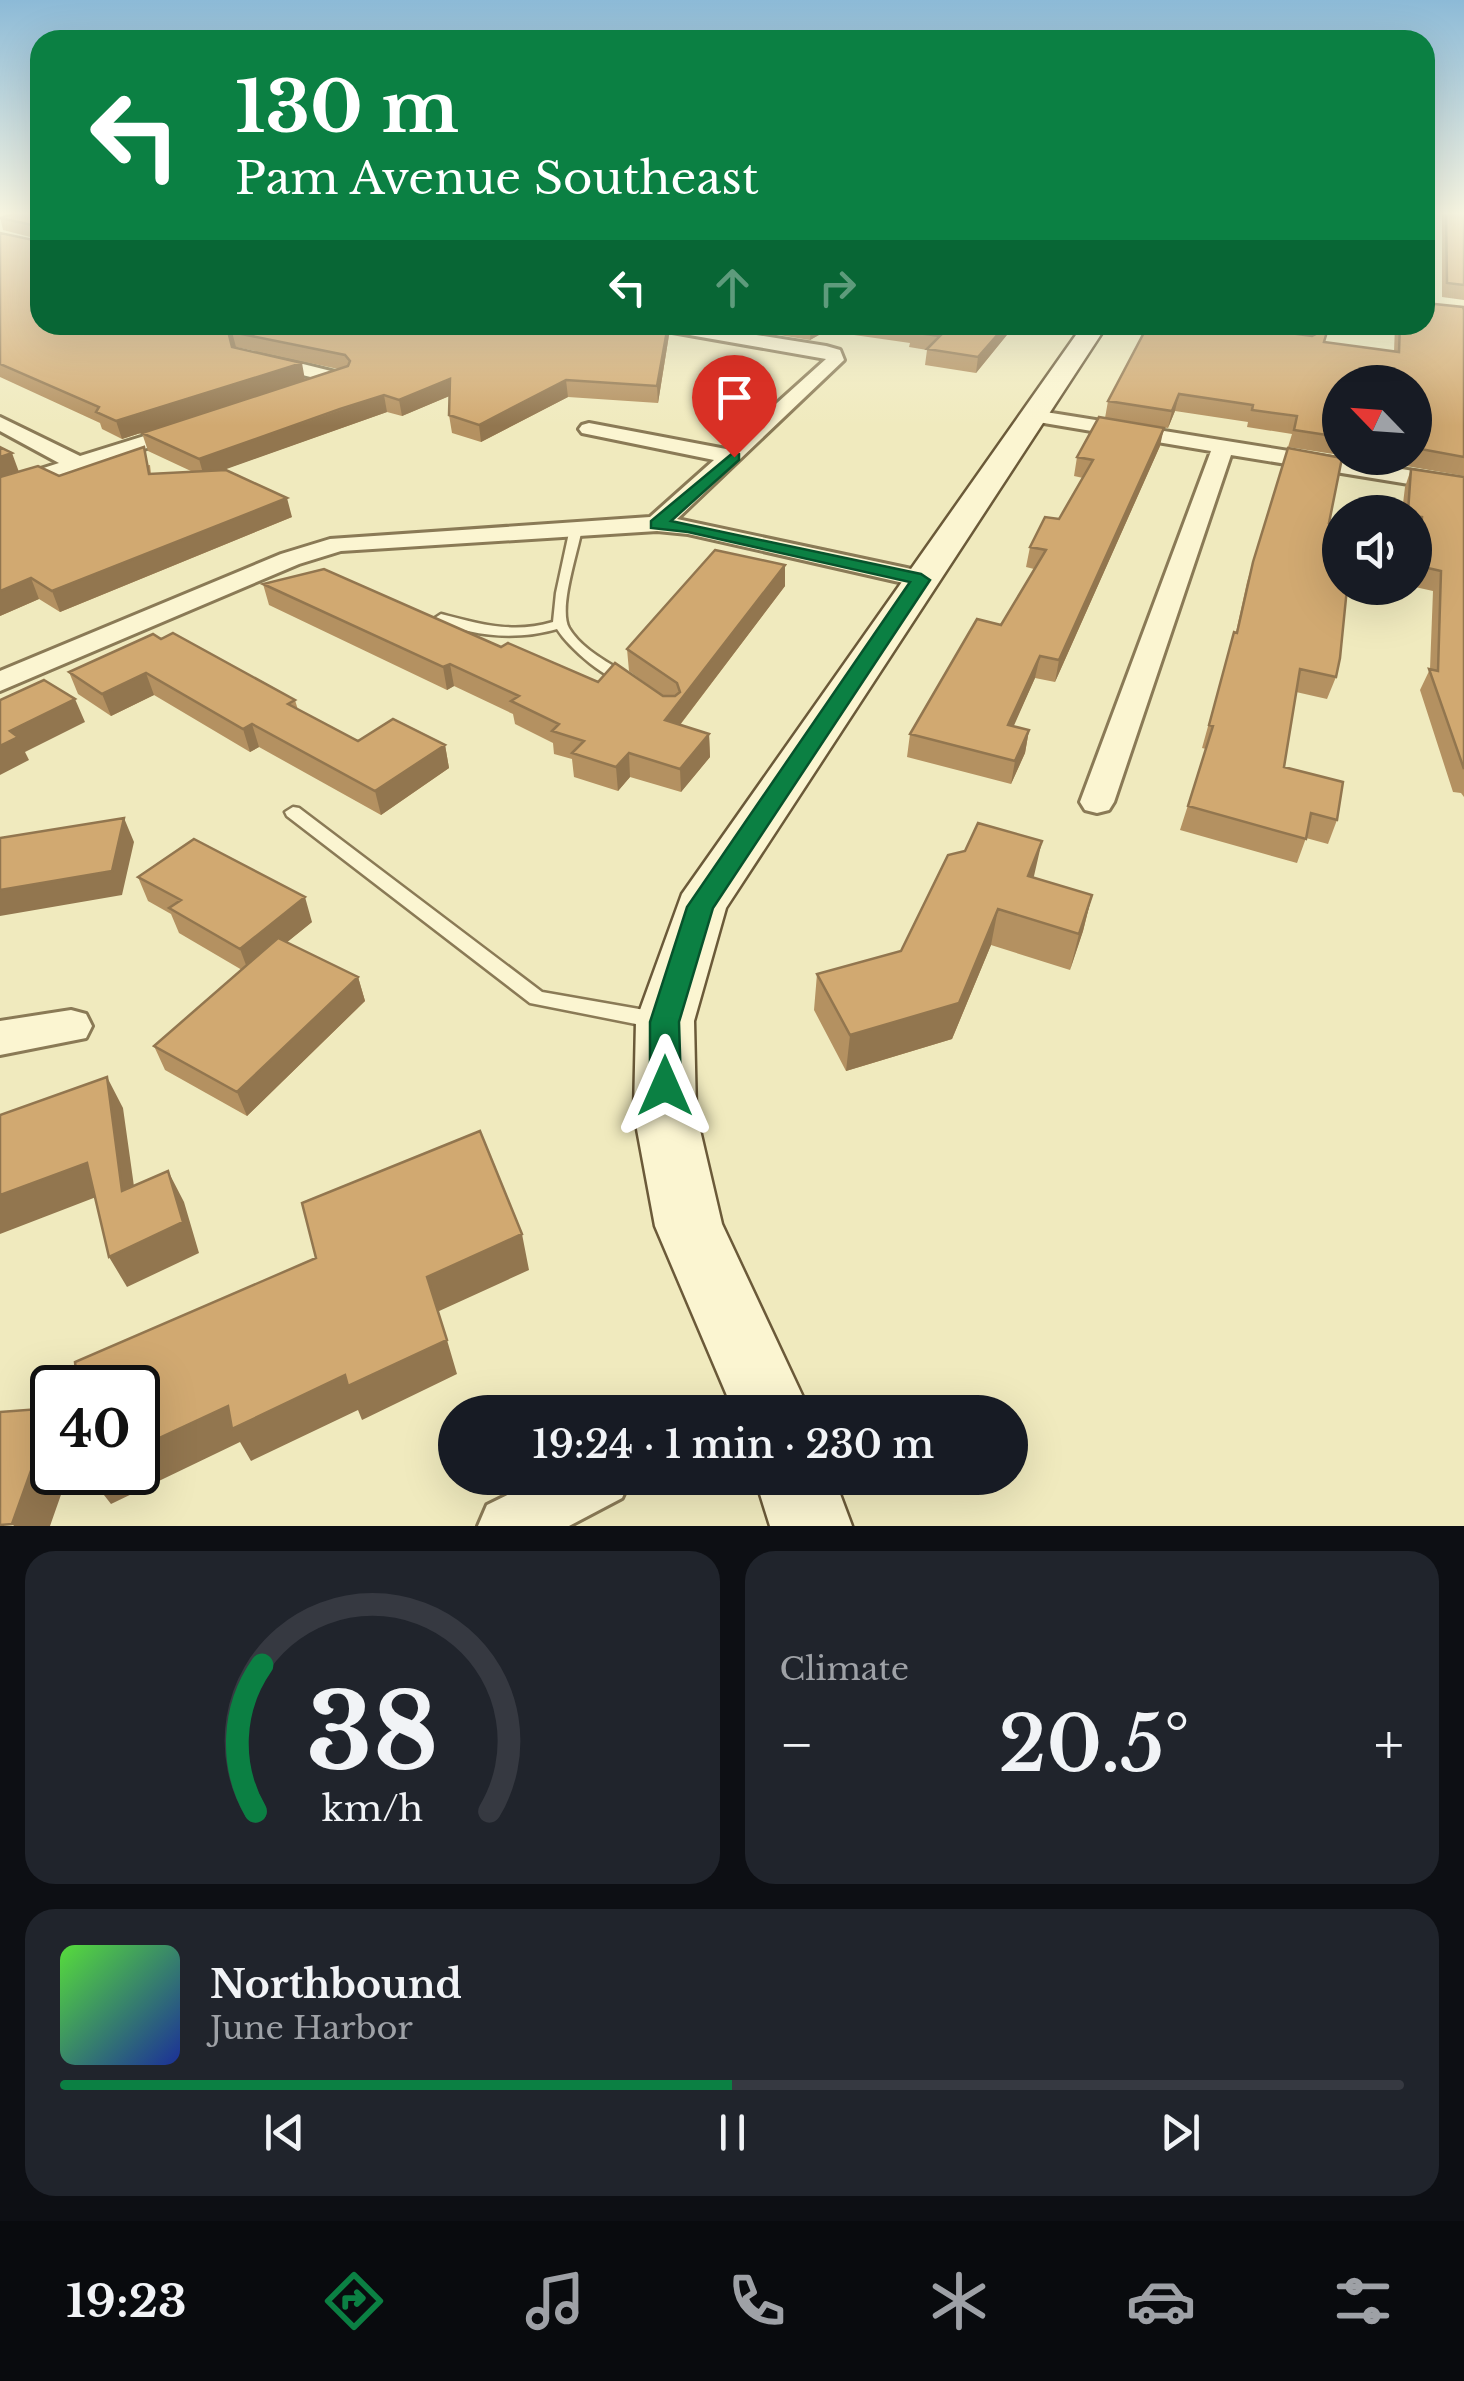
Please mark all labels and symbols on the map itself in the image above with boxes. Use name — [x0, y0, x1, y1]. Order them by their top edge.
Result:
pin — [692, 355, 777, 458]
north arrow — [1322, 365, 1432, 475]
position arrow — [613, 1034, 717, 1138]
speed limit sign: 40 — [30, 1365, 160, 1495]

